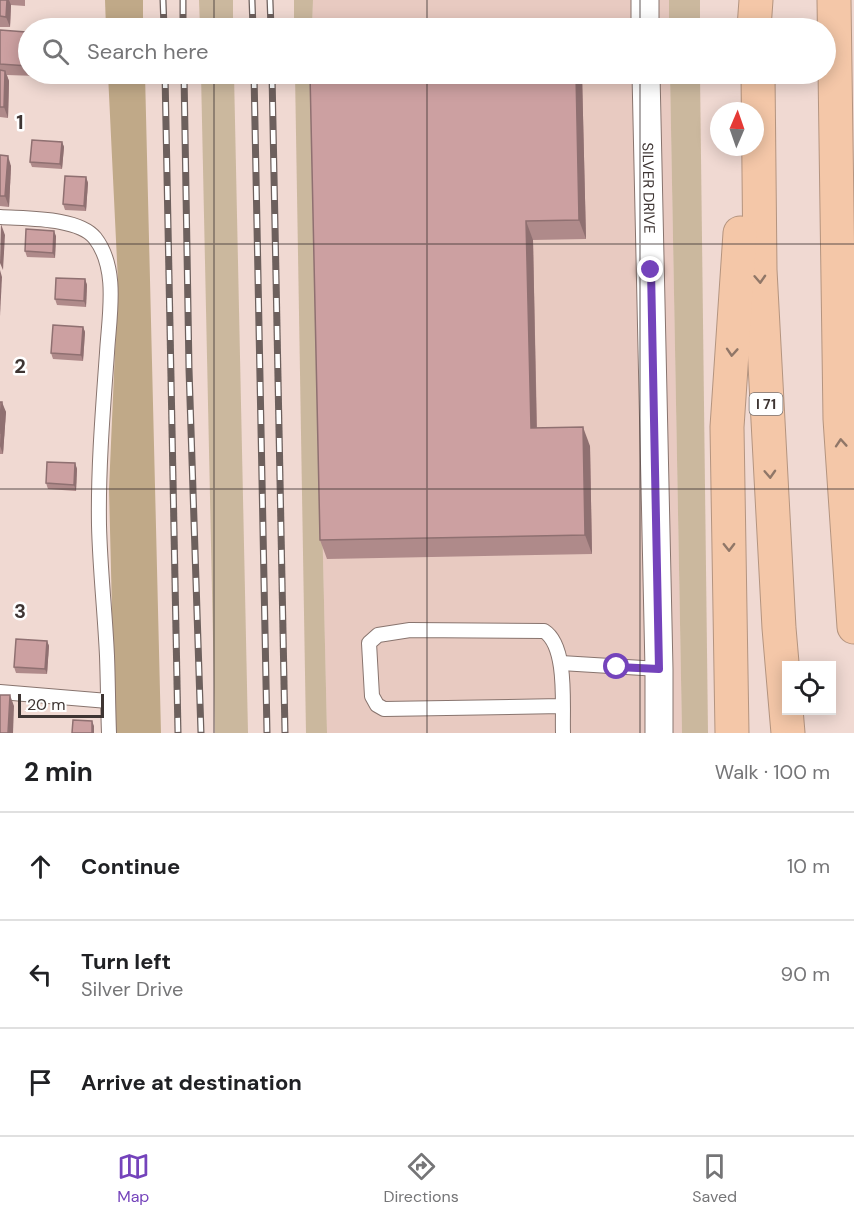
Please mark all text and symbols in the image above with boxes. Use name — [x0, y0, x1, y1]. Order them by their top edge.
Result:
search box — [18, 18, 836, 84]
icon: search — [39, 35, 72, 68]
text: Search here — [87, 37, 208, 66]
north arrow — [710, 102, 764, 156]
text: 1 — [16, 109, 24, 135]
street label: SILVER DRIVE — [637, 142, 659, 234]
route end — [637, 256, 663, 282]
one-way arrow — [754, 274, 767, 283]
one-way arrow — [726, 347, 739, 357]
text: 2 — [14, 353, 26, 379]
road number: I 71 — [750, 393, 783, 415]
one-way arrow — [835, 438, 848, 447]
one-way arrow — [763, 469, 776, 478]
one-way arrow — [723, 542, 735, 551]
text: 3 — [14, 598, 26, 624]
route start — [603, 653, 629, 679]
map controls — [782, 661, 836, 715]
button: locate — [782, 661, 836, 715]
scale bar — [18, 691, 104, 718]
text: 20 m — [27, 694, 66, 715]
text: 2 min — [24, 755, 93, 789]
text: Walk · 100 m — [715, 759, 830, 785]
icon: ahead — [24, 850, 57, 883]
text: Continue — [81, 852, 180, 881]
text: 10 m — [787, 853, 830, 879]
text: Turn left — [81, 947, 171, 976]
icon: left — [24, 958, 57, 991]
text: 90 m — [781, 961, 830, 987]
text: Silver Drive — [81, 976, 183, 1002]
icon: arrive — [24, 1066, 57, 1099]
text: Arrive at destination — [81, 1068, 302, 1097]
tab: Map — [117, 1150, 150, 1207]
tab: Directions — [383, 1150, 459, 1207]
tab: Saved — [692, 1150, 737, 1207]

